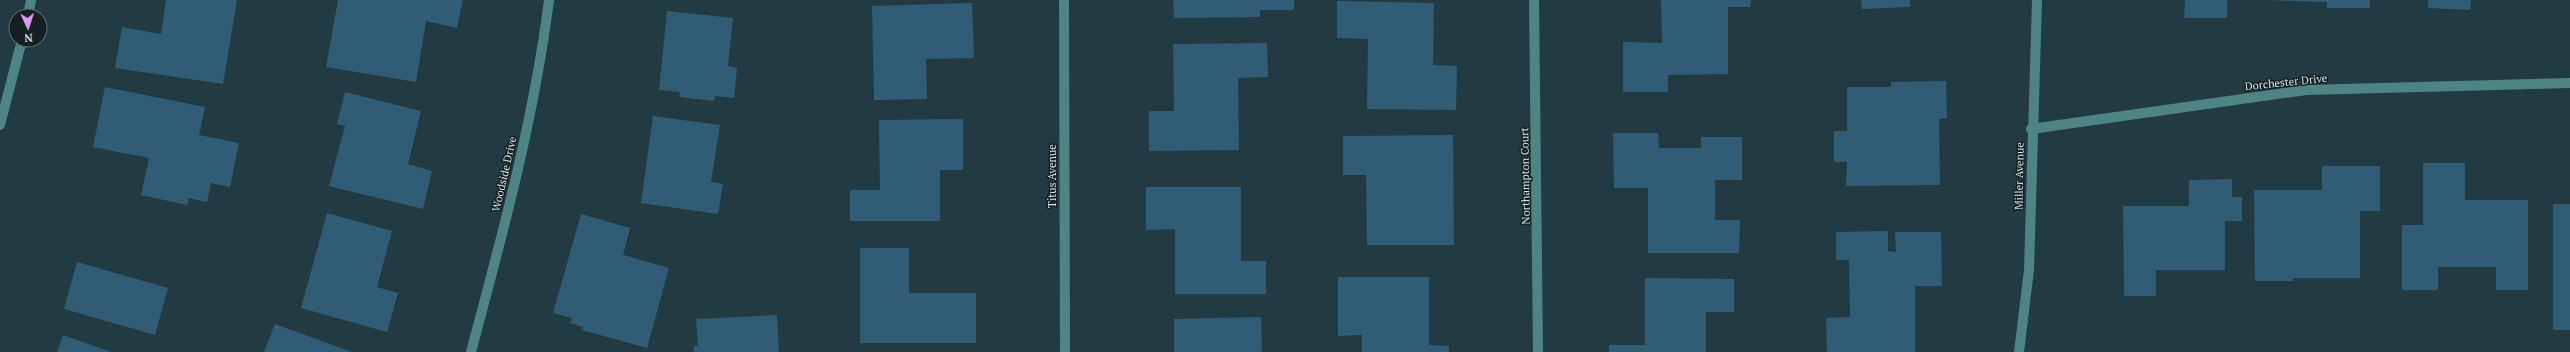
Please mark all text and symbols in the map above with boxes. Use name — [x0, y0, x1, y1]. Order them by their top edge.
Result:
north arrow — [8, 8, 48, 48]
text: N — [23, 31, 33, 45]
street label: Dorchester Drive — [2244, 71, 2328, 93]
street label: Northampton Court — [1517, 127, 1533, 225]
street label: Woodside Drive — [489, 135, 520, 213]
street label: Miller Avenue — [2011, 142, 2027, 210]
street label: Titus Avenue — [1045, 144, 1059, 208]

